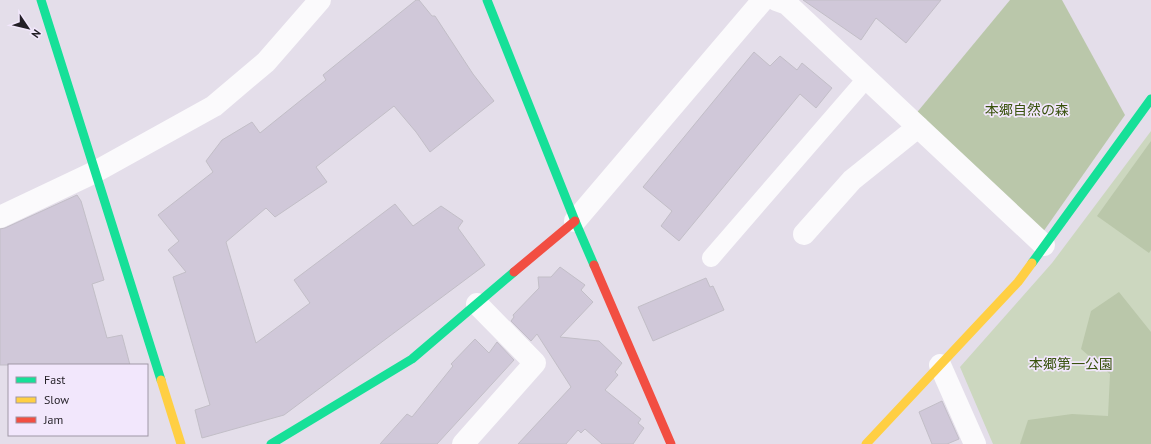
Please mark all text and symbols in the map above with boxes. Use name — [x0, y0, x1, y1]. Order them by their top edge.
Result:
north arrow — [8, 8, 48, 48]
text: N — [28, 27, 44, 41]
park label: 本郷自然の森 — [985, 101, 1069, 119]
park label: 本郷第一公園 — [1029, 355, 1113, 373]
legend — [8, 364, 148, 436]
text: Fast — [44, 372, 65, 387]
text: Slow — [44, 392, 69, 407]
text: Jam — [43, 412, 63, 427]

